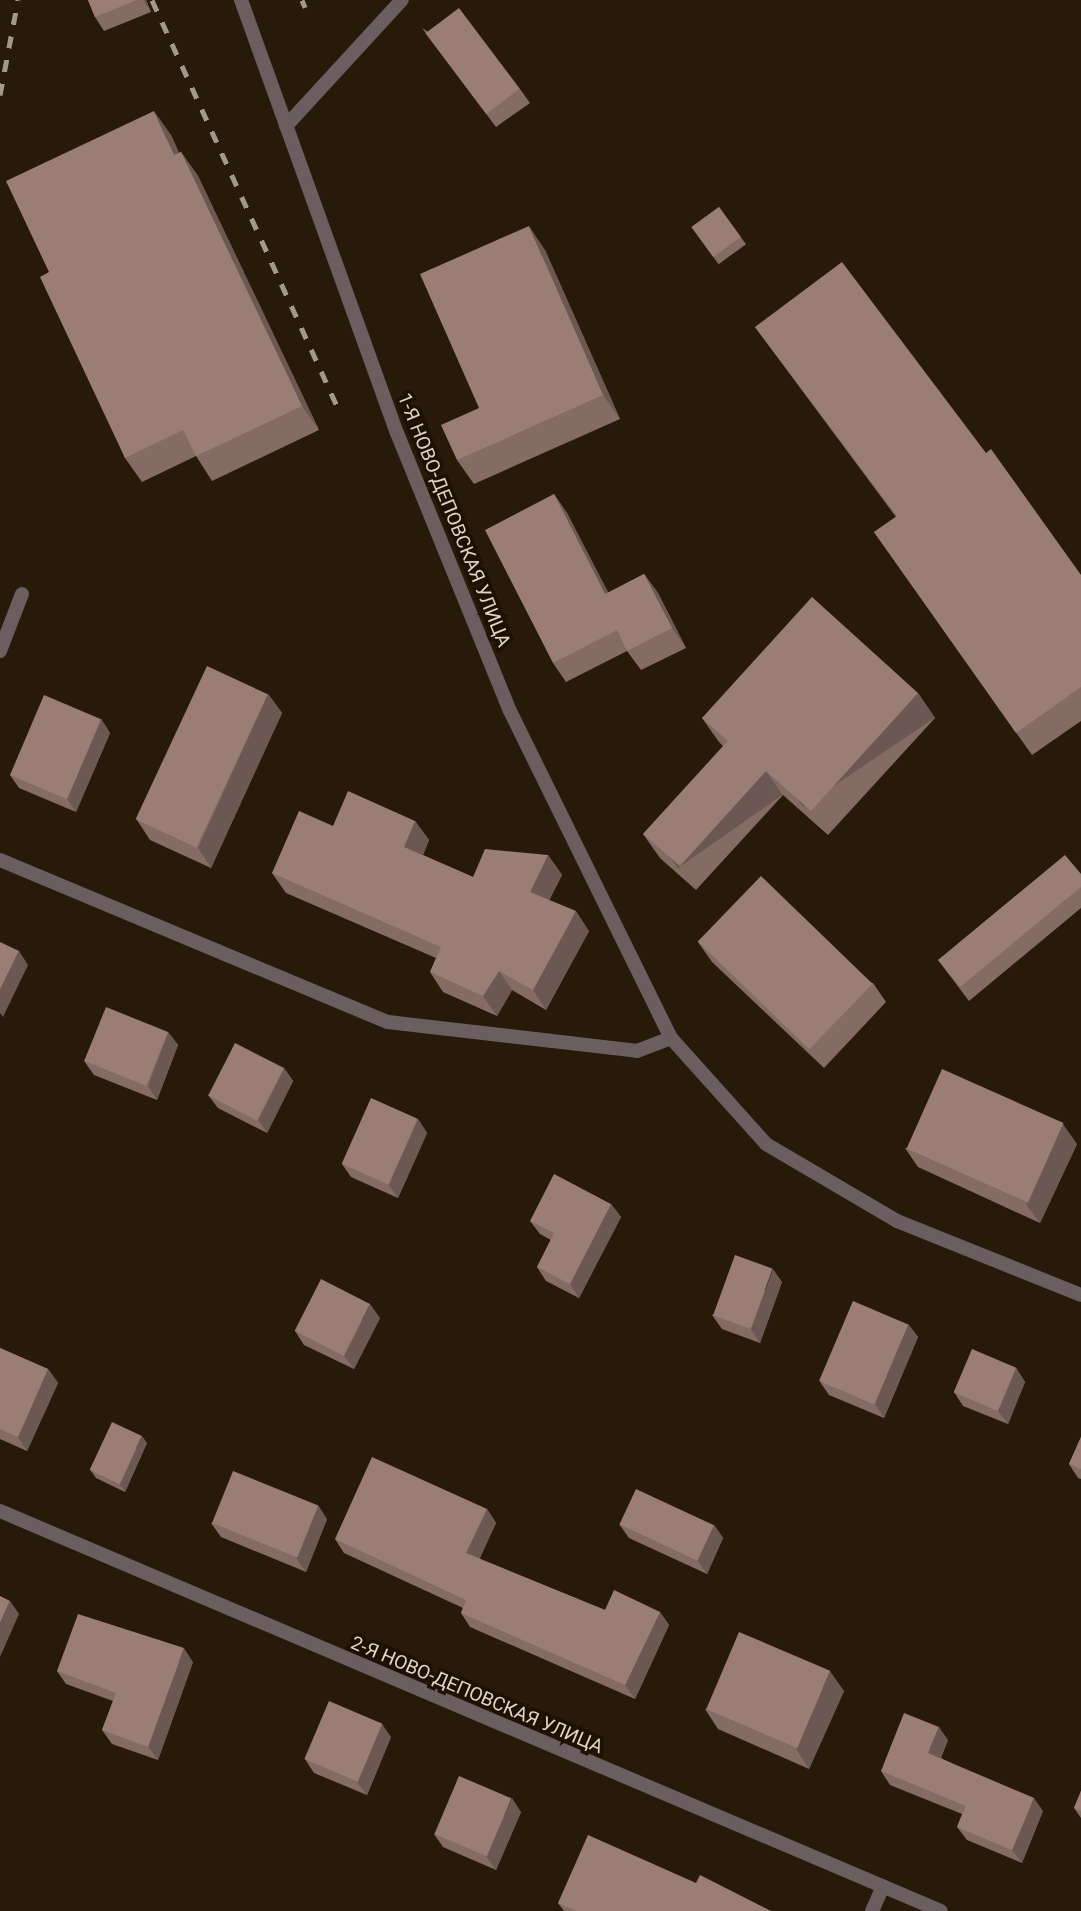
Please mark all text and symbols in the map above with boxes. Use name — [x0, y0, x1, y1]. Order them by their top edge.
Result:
street label: 1-Я НОВО-ДЕПОВСКАЯ УЛИЦА — [393, 390, 515, 650]
street label: 2-Я НОВО-ДЕПОВСКАЯ УЛИЦА — [347, 1631, 607, 1759]

